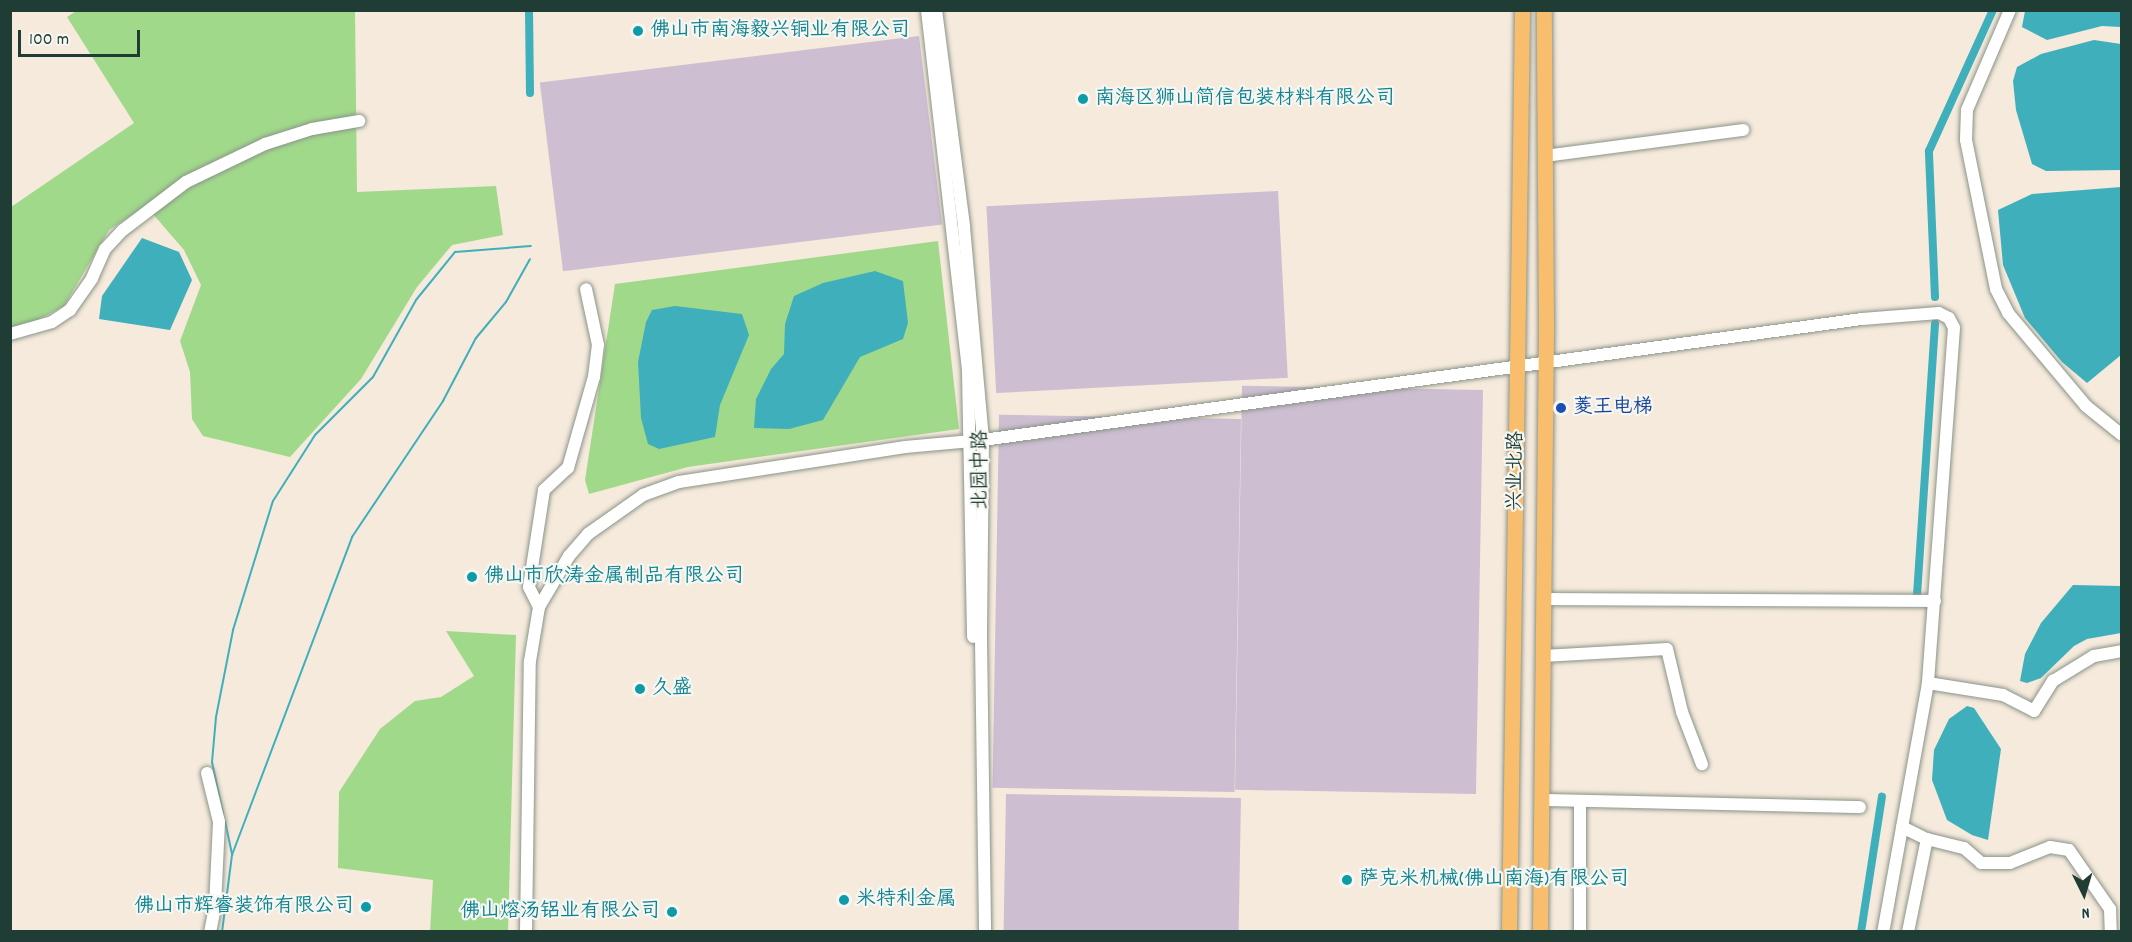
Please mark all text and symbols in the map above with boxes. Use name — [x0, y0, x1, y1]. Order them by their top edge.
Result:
scale bar — [21, 18, 142, 56]
place label: 佛山市南海毅兴铜业有限公司 — [650, 19, 910, 43]
marker: 佛山市南海毅兴铜业有限公司 — [631, 24, 645, 38]
text: 100 m — [29, 28, 69, 53]
place label: 南海区狮山简信包装材料有限公司 — [1095, 87, 1395, 111]
marker: 南海区狮山简信包装材料有限公司 — [1076, 92, 1090, 106]
place label: 菱王电梯 — [1573, 396, 1653, 420]
marker: 菱王电梯 — [1554, 401, 1568, 415]
street label: 北园中路 — [970, 430, 994, 510]
street label: 兴业北路 — [1504, 431, 1530, 511]
place label: 佛山市欣涛金属制品有限公司 — [484, 565, 744, 589]
marker: 佛山市欣涛金属制品有限公司 — [465, 570, 479, 584]
place label: 久盛 — [652, 677, 692, 701]
marker: 久盛 — [633, 682, 647, 696]
north arrow — [2054, 864, 2114, 924]
place label: 萨克米机械(佛山南海)有限公司 — [1359, 868, 1629, 892]
marker: 萨克米机械(佛山南海)有限公司 — [1340, 873, 1354, 887]
place label: 米特利金属 — [856, 888, 956, 912]
marker: 米特利金属 — [837, 893, 851, 907]
place label: 佛山市辉睿装饰有限公司 — [134, 895, 354, 919]
marker: 佛山市辉睿装饰有限公司 — [359, 900, 373, 914]
place label: 佛山熔汤铝业有限公司 — [460, 900, 660, 924]
text: N — [2081, 901, 2091, 924]
marker: 佛山熔汤铝业有限公司 — [665, 905, 679, 919]

